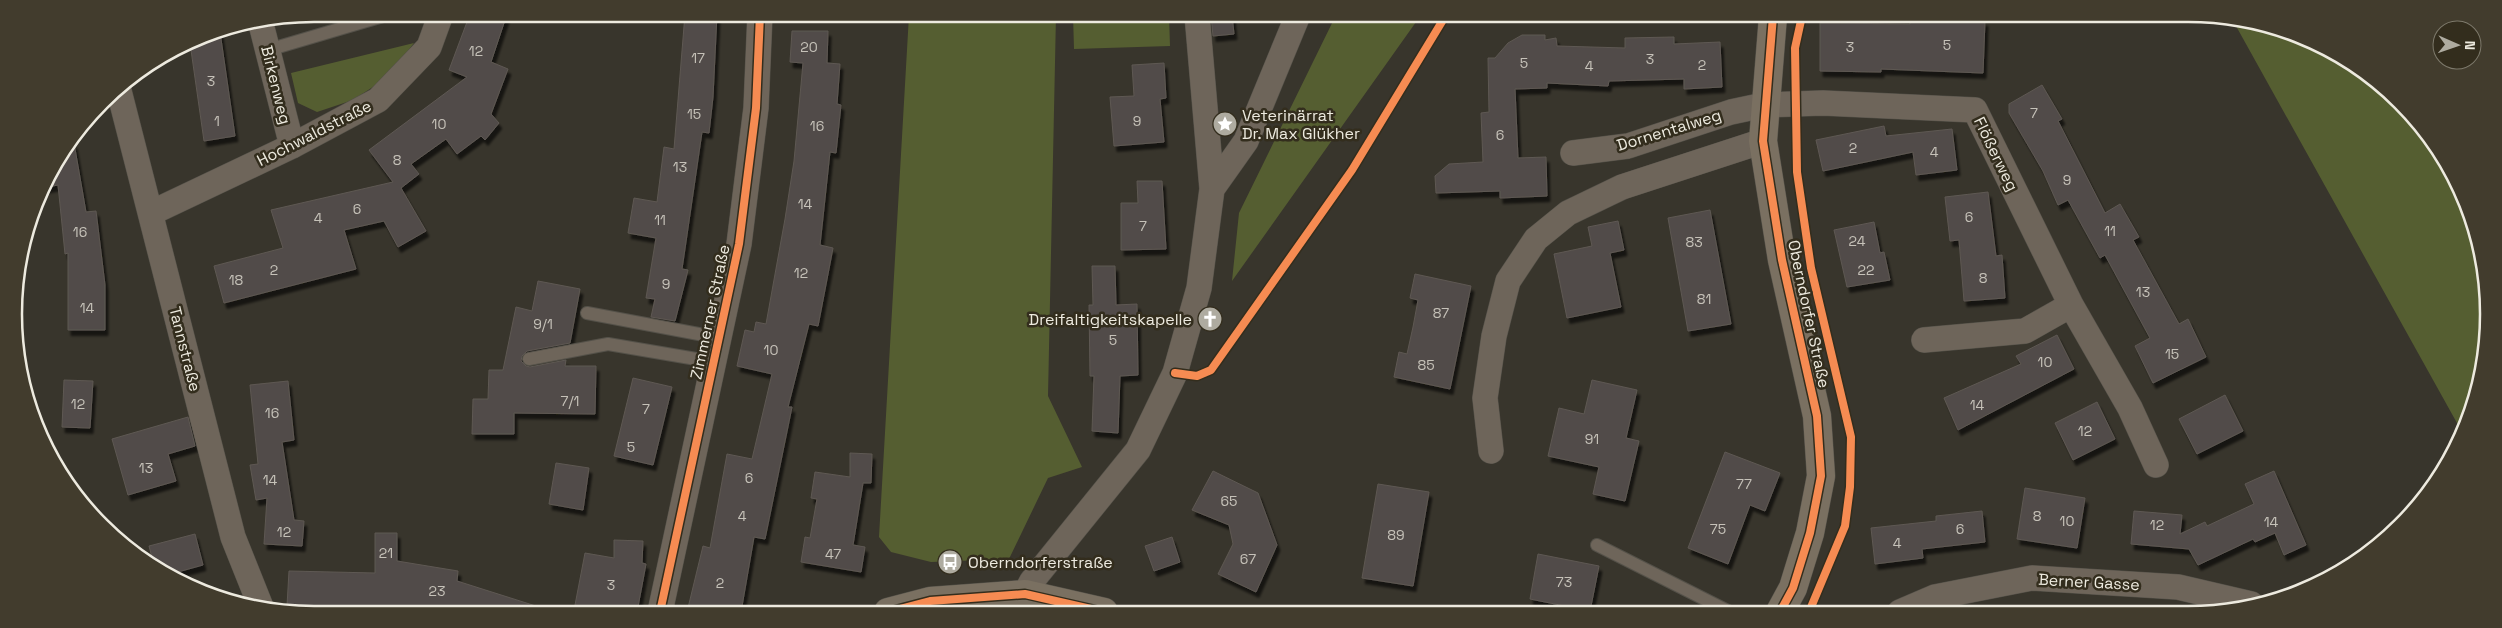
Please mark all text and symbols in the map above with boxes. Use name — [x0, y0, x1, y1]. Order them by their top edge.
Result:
north arrow — [2432, 20, 2482, 70]
house number: 5 — [1943, 36, 1951, 54]
house number: 20 — [800, 38, 818, 56]
house number: 3 — [1846, 38, 1854, 56]
text: N — [2461, 40, 2479, 50]
house number: 12 — [469, 42, 483, 60]
street label: Birkenweg — [256, 43, 296, 127]
house number: 17 — [691, 49, 705, 67]
house number: 3 — [1646, 50, 1654, 68]
house number: 5 — [1520, 54, 1528, 72]
house number: 2 — [1698, 56, 1706, 74]
house number: 4 — [1585, 57, 1594, 75]
house number: 3 — [207, 72, 215, 90]
street label: Hochwaldstraße — [253, 95, 375, 171]
street label: Dornentalweg — [1614, 104, 1724, 156]
house number: 7 — [2030, 104, 2038, 122]
house number: 15 — [687, 105, 701, 123]
place label: Veterinärrat Dr. Max Glükher — [1242, 105, 1360, 144]
place icon: Veterinärrat Dr. Max Glükher — [1212, 111, 1238, 137]
house number: 1 — [214, 112, 220, 130]
house number: 9 — [1133, 112, 1141, 130]
street label: Flößerweg — [1969, 113, 2023, 195]
house number: 10 — [432, 115, 446, 133]
house number: 16 — [810, 117, 824, 135]
house number: 6 — [1496, 126, 1504, 144]
house number: 2 — [1849, 139, 1857, 157]
house number: 4 — [1930, 143, 1939, 161]
house number: 8 — [393, 151, 402, 169]
house number: 13 — [673, 158, 687, 176]
house number: 9 — [2063, 171, 2071, 189]
house number: 14 — [798, 195, 813, 213]
house number: 6 — [353, 200, 361, 218]
house number: 6 — [1965, 208, 1973, 226]
house number: 4 — [314, 209, 323, 227]
house number: 11 — [654, 211, 666, 229]
house number: 7 — [1139, 217, 1147, 235]
house number: 11 — [2104, 222, 2116, 240]
house number: 16 — [73, 223, 87, 241]
house number: 24 — [1849, 232, 1866, 250]
house number: 83 — [1685, 233, 1703, 251]
street label: Oberndorfer Straße — [1783, 238, 1835, 390]
street label: Zimmerner Straße — [685, 243, 735, 381]
house number: 2 — [270, 261, 278, 279]
house number: 22 — [1858, 261, 1874, 279]
house number: 12 — [794, 264, 808, 282]
house number: 8 — [1979, 269, 1988, 287]
house number: 18 — [229, 271, 244, 289]
house number: 9 — [662, 275, 670, 293]
house number: 13 — [2136, 283, 2150, 301]
house number: 81 — [1697, 290, 1711, 308]
house number: 14 — [80, 299, 95, 317]
street label: Tannstraße — [164, 304, 206, 394]
house number: 87 — [1433, 304, 1449, 322]
church icon: Dreifaltigkeitskapelle — [1197, 306, 1223, 332]
place label: Dreifaltigkeitskapelle — [1029, 309, 1192, 330]
house number: 9/1 — [533, 315, 553, 333]
house number: 5 — [1109, 331, 1117, 349]
house number: 10 — [764, 341, 778, 359]
house number: 15 — [2165, 345, 2179, 363]
house number: 10 — [2038, 353, 2052, 371]
house number: 85 — [1417, 356, 1435, 374]
house number: 7/1 — [561, 392, 579, 410]
house number: 12 — [71, 395, 85, 413]
house number: 14 — [1970, 396, 1985, 414]
house number: 7 — [642, 400, 650, 418]
house number: 16 — [265, 404, 279, 422]
house number: 12 — [2078, 422, 2092, 440]
house number: 91 — [1585, 430, 1599, 448]
house number: 5 — [627, 438, 635, 456]
house number: 13 — [139, 459, 153, 477]
house number: 6 — [745, 469, 753, 487]
house number: 14 — [263, 471, 278, 489]
house number: 77 — [1736, 475, 1752, 493]
house number: 65 — [1221, 492, 1237, 510]
house number: 4 — [738, 507, 747, 525]
house number: 8 — [2033, 507, 2042, 525]
house number: 10 — [2060, 512, 2074, 530]
house number: 14 — [2264, 513, 2279, 531]
house number: 12 — [2150, 516, 2164, 534]
house number: 75 — [1710, 520, 1726, 538]
house number: 6 — [1956, 520, 1964, 538]
house number: 12 — [277, 523, 291, 541]
house number: 89 — [1387, 526, 1405, 544]
house number: 4 — [1893, 534, 1902, 552]
house number: 21 — [379, 544, 393, 562]
house number: 47 — [825, 545, 841, 563]
bus stop icon: Oberndorferstraße — [937, 549, 963, 575]
house number: 67 — [1240, 550, 1256, 568]
place label: Oberndorferstraße — [968, 552, 1113, 573]
street label: Berner Gasse — [2038, 569, 2140, 595]
house number: 73 — [1556, 573, 1572, 591]
house number: 2 — [716, 574, 724, 592]
house number: 3 — [607, 576, 615, 594]
house number: 23 — [429, 582, 445, 600]

